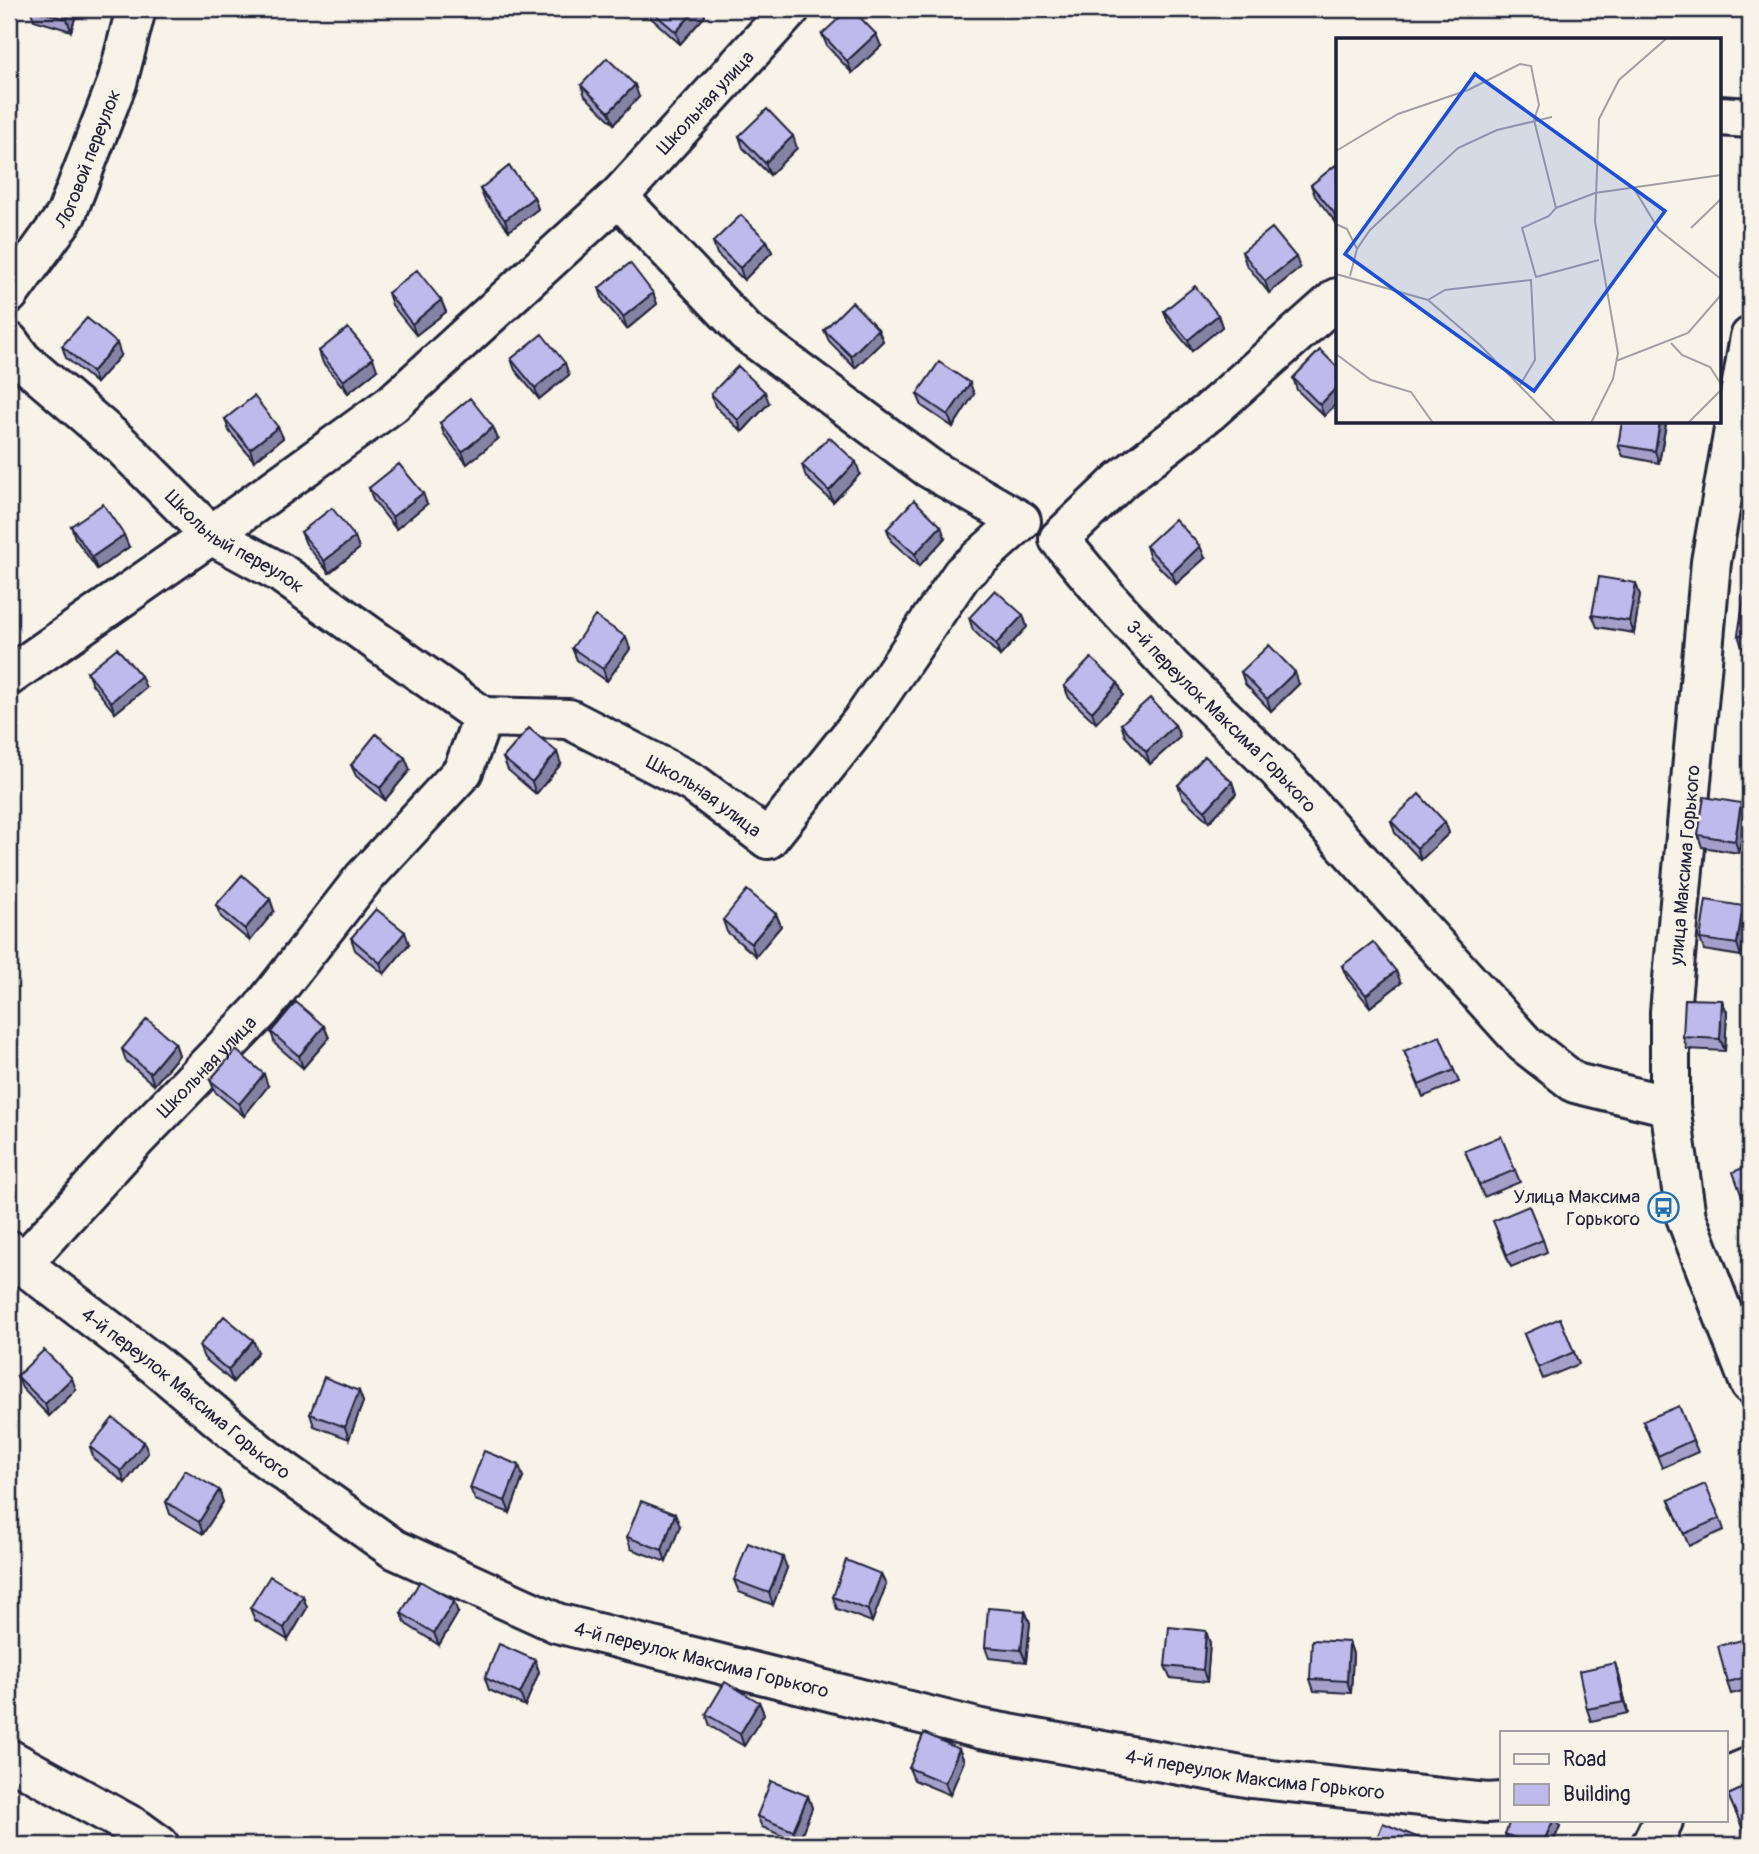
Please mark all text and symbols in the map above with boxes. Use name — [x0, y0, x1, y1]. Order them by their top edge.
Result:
inset map — [1336, 38, 1720, 424]
street label: Школьная улица — [652, 45, 760, 160]
street label: Логовой переулок — [49, 86, 126, 234]
street label: Школьный переулок — [160, 485, 309, 599]
street label: 3-й переулок Максима Горького — [1121, 615, 1321, 818]
street label: Школьная улица — [642, 750, 766, 843]
street label: улица Максима Горького — [1664, 764, 1706, 967]
street label: Школьная улица — [152, 1011, 262, 1123]
place label: Улица Максима Горького — [1513, 1185, 1640, 1231]
bus stop icon: Улица Максима Горького — [1646, 1190, 1680, 1224]
street label: 4-й переулок Максима Горького — [76, 1302, 295, 1485]
street label: 4-й переулок Максима Горького — [571, 1617, 831, 1703]
legend — [1500, 1731, 1728, 1822]
street label: 4-й переулок Максима Горького — [1123, 1744, 1386, 1805]
text: Road — [1563, 1746, 1607, 1773]
text: Building — [1563, 1781, 1630, 1808]

